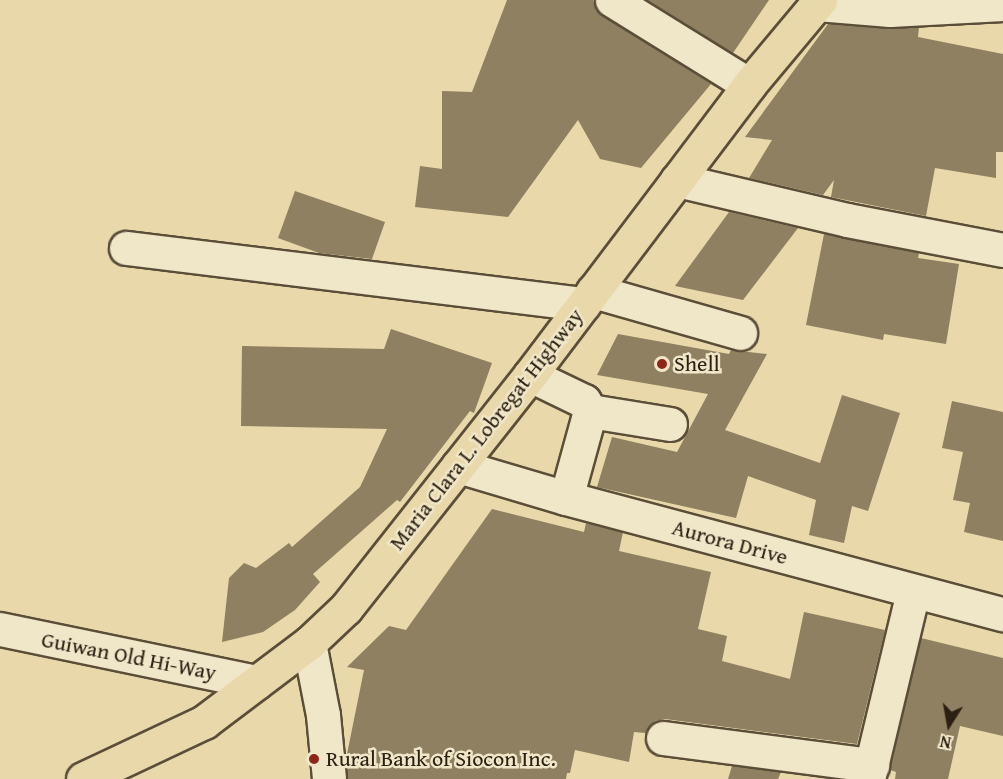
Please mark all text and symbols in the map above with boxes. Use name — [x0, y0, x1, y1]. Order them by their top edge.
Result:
street label: Maria Clara L. Lobregat Highway — [383, 303, 589, 555]
place label: Shell — [674, 351, 720, 377]
marker: Shell — [655, 357, 669, 371]
street label: Aurora Drive — [669, 514, 791, 570]
street label: Guiwan Old Hi-Way — [39, 626, 219, 686]
north arrow — [919, 695, 979, 755]
text: N — [938, 730, 953, 755]
place label: Rural Bank of Siocon Inc. — [326, 746, 556, 772]
marker: Rural Bank of Siocon Inc. — [307, 752, 321, 766]

